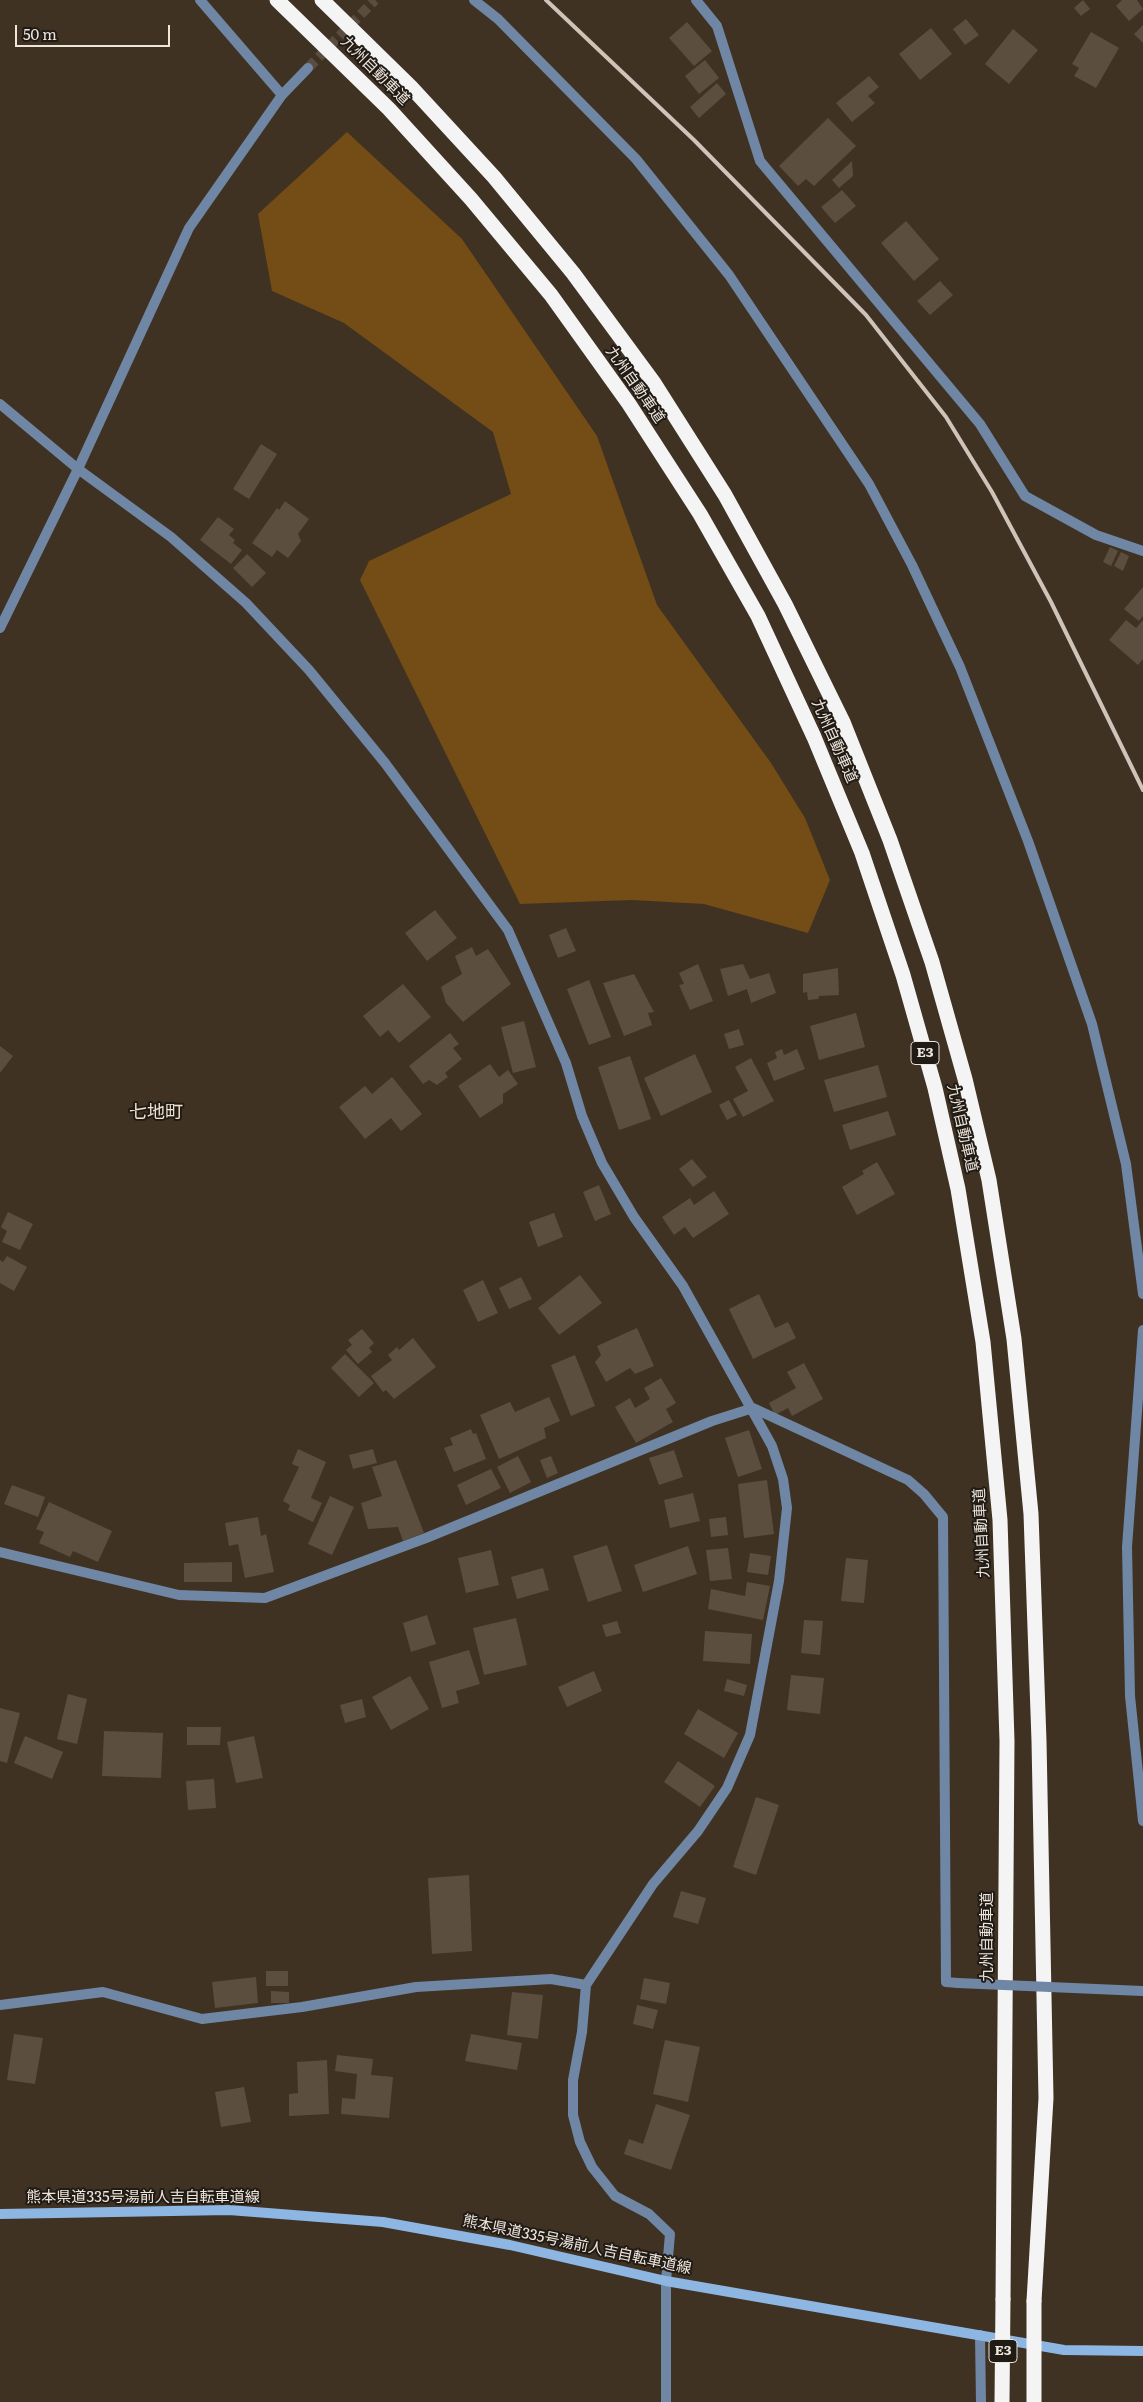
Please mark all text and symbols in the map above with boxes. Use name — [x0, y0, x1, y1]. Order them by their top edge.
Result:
scale bar — [18, 15, 172, 47]
text: 50 m — [23, 22, 57, 45]
street label: 九州自動車道 — [337, 33, 413, 109]
street label: 九州自動車道 — [602, 343, 668, 427]
street label: 九州自動車道 — [807, 696, 861, 786]
road number: E3 — [911, 1042, 939, 1064]
street label: 九州自動車道 — [943, 1082, 981, 1174]
district label: 七地町 — [129, 1102, 183, 1124]
street label: 九州自動車道 — [971, 1488, 993, 1578]
street label: 九州自動車道 — [979, 1892, 997, 1982]
street label: 熊本県道335号湯前人吉自転車道線 — [26, 2189, 260, 2207]
street label: 熊本県道335号湯前人吉自転車道線 — [461, 2212, 693, 2278]
road number: E3 — [989, 2340, 1017, 2362]

